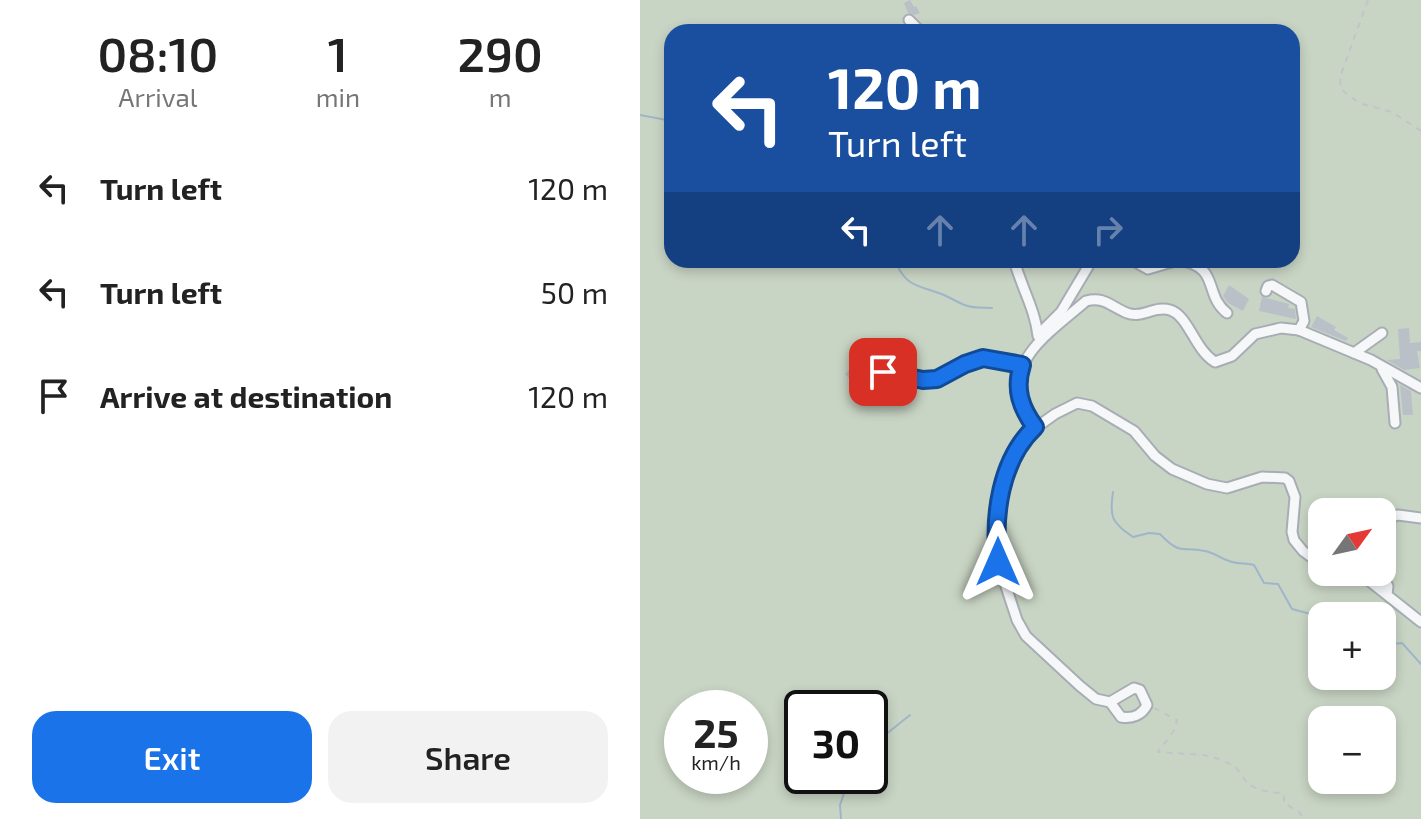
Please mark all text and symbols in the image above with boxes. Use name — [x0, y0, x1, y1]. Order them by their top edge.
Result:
text: 08:10 — [97, 24, 218, 82]
text: 1 — [328, 24, 348, 82]
text: 290 — [457, 24, 543, 82]
text: 120 m — [828, 53, 982, 120]
icon: left — [696, 56, 800, 160]
text: Arrival — [118, 81, 197, 112]
text: min — [316, 81, 360, 112]
text: m — [489, 81, 511, 112]
text: Turn left — [828, 121, 967, 164]
icon: left — [32, 166, 76, 210]
text: Turn left — [100, 170, 222, 206]
text: 120 m — [528, 170, 608, 206]
icon: left — [834, 208, 878, 252]
icon: ahead — [918, 208, 962, 252]
icon: ahead — [1002, 208, 1046, 252]
icon: right — [1086, 208, 1130, 252]
icon: left — [32, 270, 76, 314]
text: Turn left — [100, 274, 222, 310]
text: 50 m — [541, 274, 608, 310]
pin — [849, 338, 917, 406]
icon: arrive — [861, 350, 905, 394]
icon: arrive — [32, 374, 76, 418]
text: Arrive at destination — [100, 378, 392, 414]
text: 120 m — [528, 378, 608, 414]
north arrow — [1308, 498, 1396, 586]
map controls — [1308, 498, 1396, 794]
position arrow — [956, 520, 1040, 604]
button: + — [1308, 602, 1396, 690]
speed limit sign: 30 — [784, 690, 888, 794]
button: − — [1308, 706, 1396, 794]
text: 25 — [693, 708, 739, 756]
button: Exit — [32, 711, 312, 803]
button: Share — [328, 711, 608, 803]
text: km/h — [691, 750, 741, 774]

